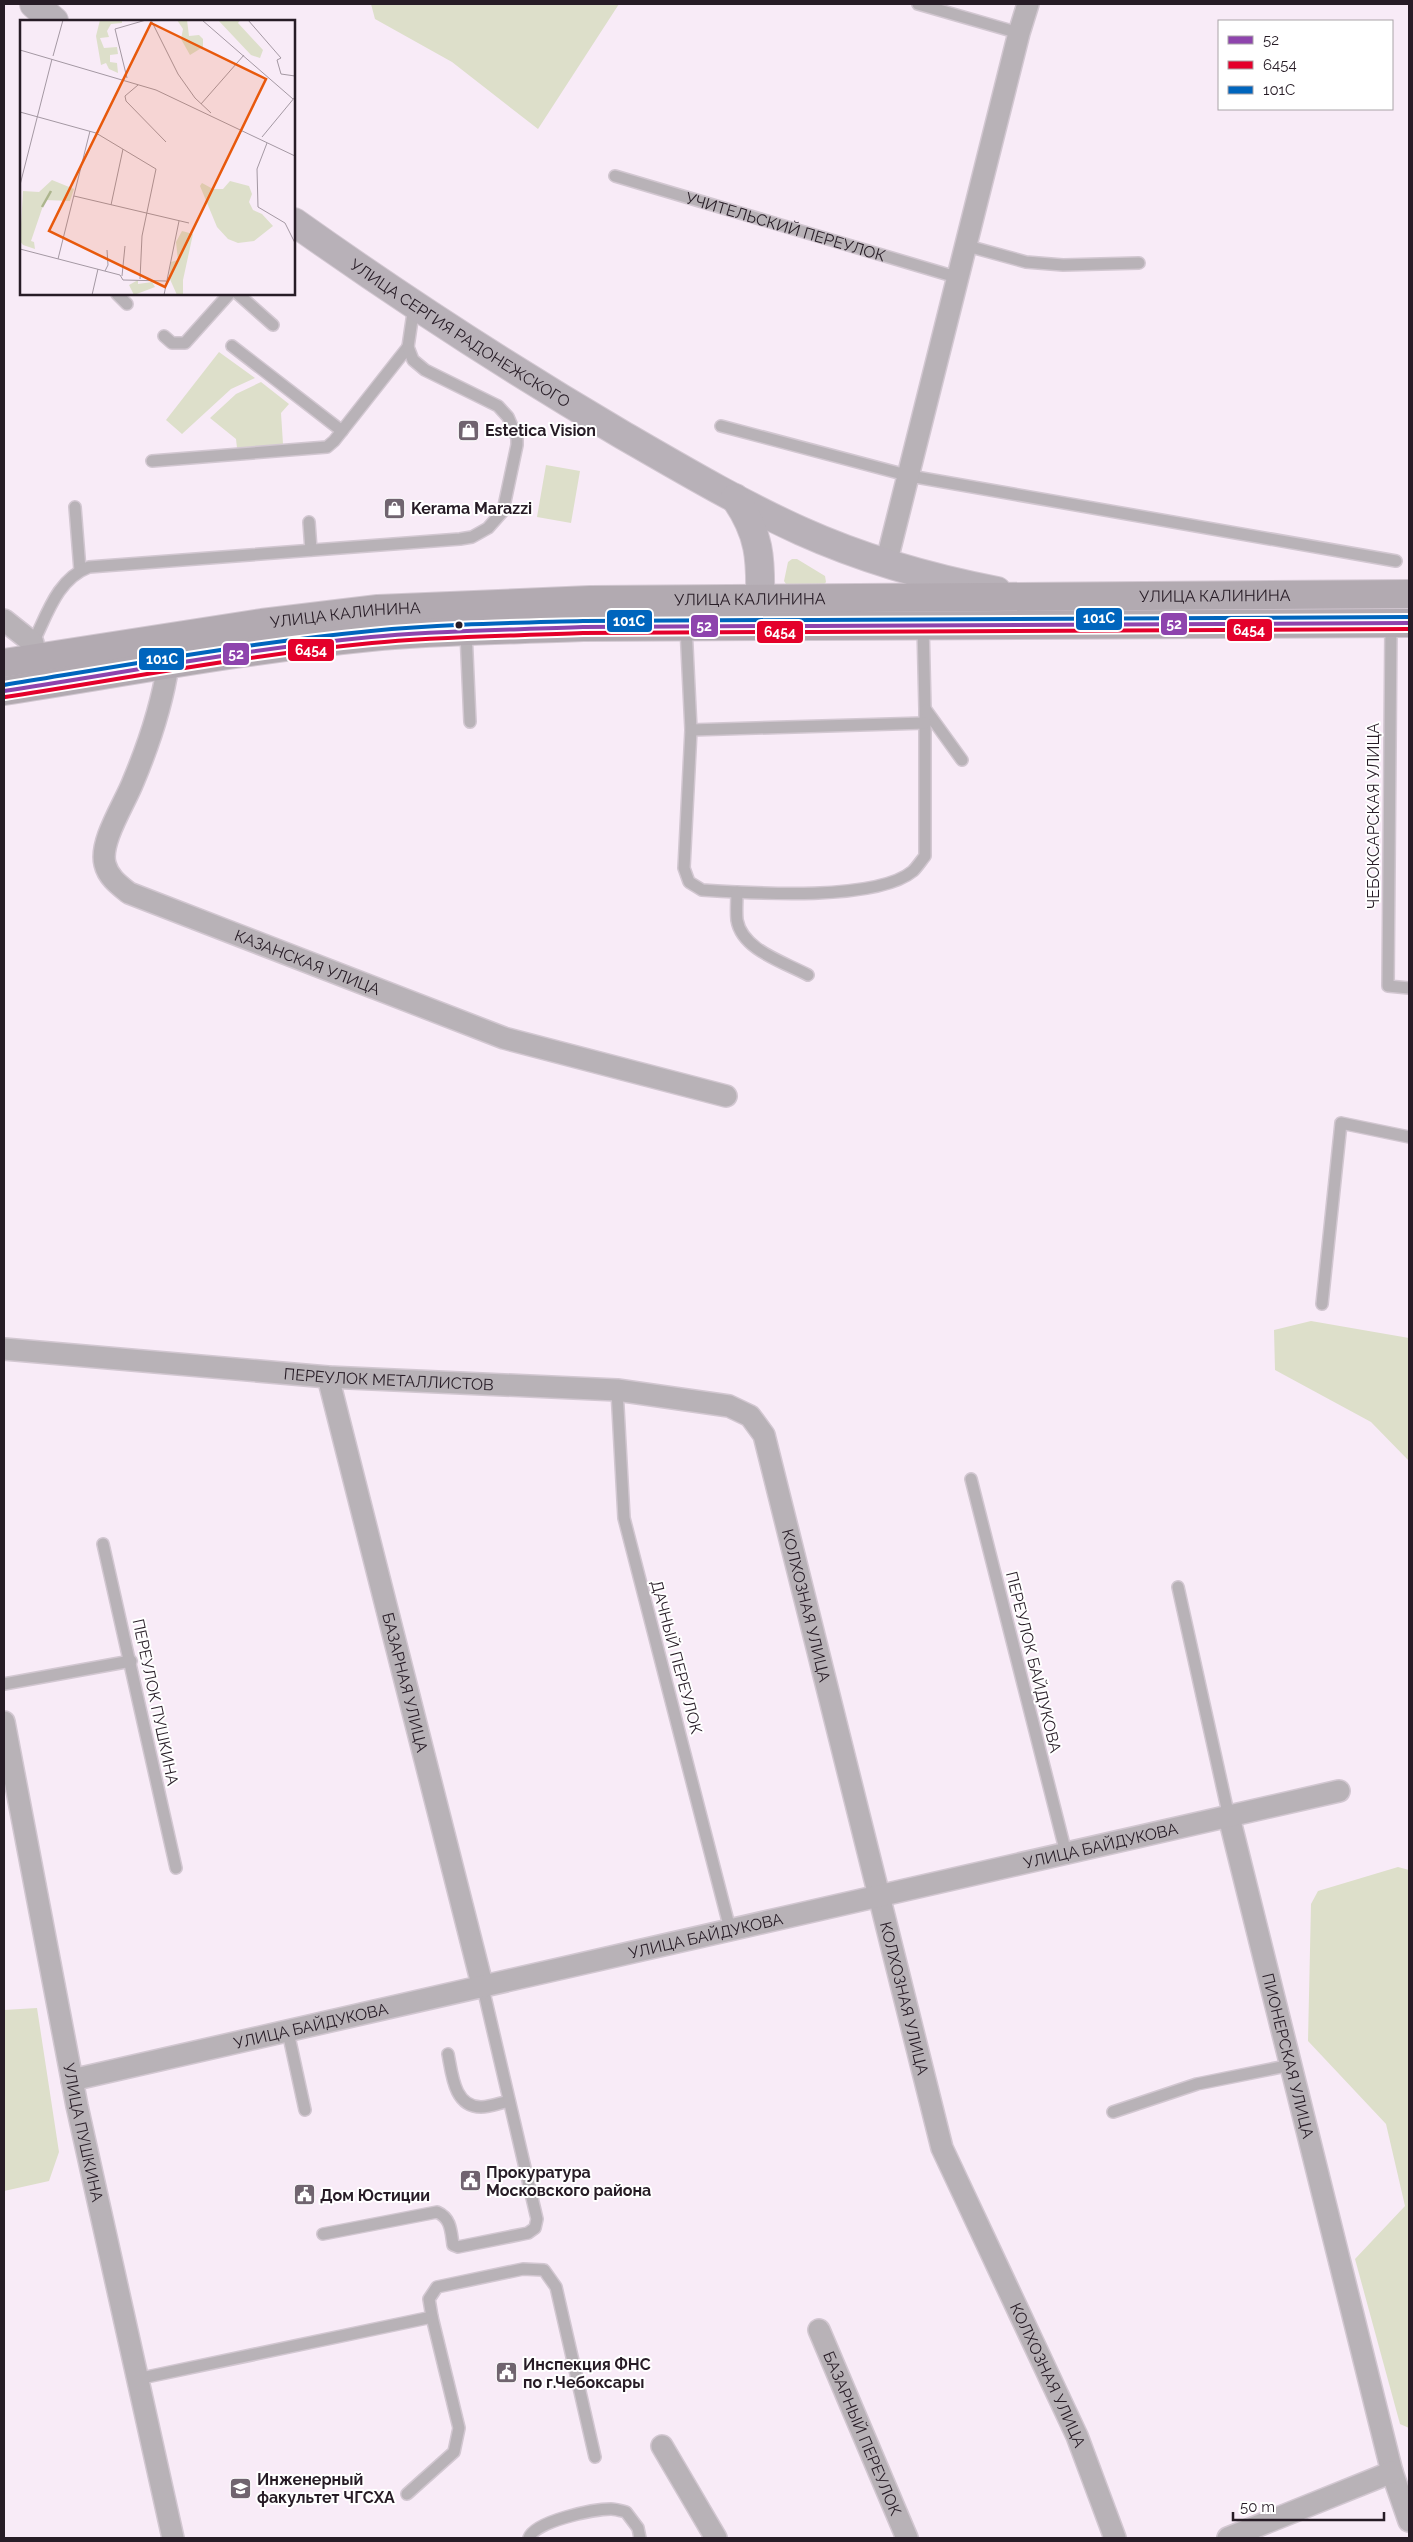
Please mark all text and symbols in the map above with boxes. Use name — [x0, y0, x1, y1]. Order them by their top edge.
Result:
inset map — [20, 20, 295, 295]
legend — [1218, 20, 1393, 110]
text: 52 — [1263, 31, 1279, 49]
text: 6454 — [1263, 56, 1297, 74]
text: 101С — [1263, 81, 1295, 99]
street label: УЧИТЕЛЬСКИЙ ПЕРЕУЛОК — [683, 188, 888, 266]
street label: УЛИЦА СЕРГИЯ РАДОНЕЖСКОГО — [346, 255, 574, 411]
shop icon: Estetica Vision — [457, 418, 481, 442]
place label: Estetica Vision — [485, 421, 596, 440]
shop icon: Kerama Marazzi — [383, 496, 407, 520]
place label: Kerama Marazzi — [411, 499, 532, 518]
street label: УЛИЦА КАЛИНИНА — [1139, 586, 1291, 606]
street label: УЛИЦА КАЛИНИНА — [674, 589, 826, 609]
street label: УЛИЦА КАЛИНИНА — [269, 598, 421, 632]
line badge: 101С — [1075, 607, 1123, 631]
line badge: 101С — [606, 609, 653, 633]
text: 101С — [1083, 610, 1115, 626]
line badge: 52 — [1160, 612, 1188, 636]
text: 101С — [613, 613, 645, 629]
line badge: 52 — [690, 614, 719, 638]
text: 52 — [1166, 616, 1182, 632]
text: 52 — [696, 618, 712, 634]
line badge: 6454 — [1226, 618, 1273, 642]
unlabelled marker — [454, 620, 464, 630]
line badge: 6454 — [756, 620, 804, 644]
text: 6454 — [1233, 622, 1265, 638]
text: 6454 — [764, 624, 796, 640]
line badge: 6454 — [287, 638, 335, 662]
line badge: 52 — [222, 642, 250, 666]
text: 6454 — [295, 642, 327, 658]
text: 52 — [228, 646, 244, 662]
line badge: 101С — [138, 647, 185, 671]
text: 101С — [146, 651, 178, 667]
street label: ЧЕБОКСАРСКАЯ УЛИЦА — [1364, 723, 1383, 909]
street label: КАЗАНСКАЯ УЛИЦА — [232, 926, 383, 999]
street label: ПЕРЕУЛОК МЕТАЛЛИСТОВ — [283, 1364, 494, 1394]
street label: КОЛХОЗНАЯ УЛИЦА — [778, 1527, 834, 1684]
street label: ПЕРЕУЛОК БАЙДУКОВА — [1002, 1569, 1065, 1755]
street label: ДАЧНЫЙ ПЕРЕУЛОК — [647, 1578, 706, 1736]
street label: БАЗАРНАЯ УЛИЦА — [378, 1611, 432, 1754]
street label: ПЕРЕУЛОК ПУШКИНА — [129, 1617, 182, 1787]
street label: УЛИЦА БАЙДУКОВА — [1022, 1819, 1180, 1873]
street label: УЛИЦА БАЙДУКОВА — [627, 1909, 785, 1963]
street label: КОЛХОЗНАЯ УЛИЦА — [876, 1920, 932, 2077]
street label: ПИОНЕРСКАЯ УЛИЦА — [1258, 1971, 1318, 2141]
street label: УЛИЦА БАЙДУКОВА — [232, 1999, 390, 2053]
street label: УЛИЦА ПУШКИНА — [59, 2062, 107, 2204]
place label: Прокуратура Московского района — [486, 2163, 651, 2200]
public building icon: Прокуратура Московского района — [458, 2169, 482, 2193]
public building icon: Дом Юстиции — [292, 2183, 316, 2207]
place label: Дом Юстиции — [320, 2186, 430, 2205]
street label: КОЛХОЗНАЯ УЛИЦА — [1006, 2300, 1089, 2450]
street label: БАЗАРНЫЙ ПЕРЕУЛОК — [819, 2348, 905, 2518]
place label: Инспекция ФНС по г.Чебоксары — [523, 2355, 651, 2392]
public building icon: Инспекция ФНС по г.Чебоксары — [495, 2361, 519, 2385]
place label: Инженерный факультет ЧГСХА — [257, 2470, 395, 2507]
school or university icon: Инженерный факультет ЧГСХА — [229, 2476, 253, 2500]
scale bar — [1233, 2490, 1384, 2522]
text: 50 m — [1240, 2498, 1275, 2516]

